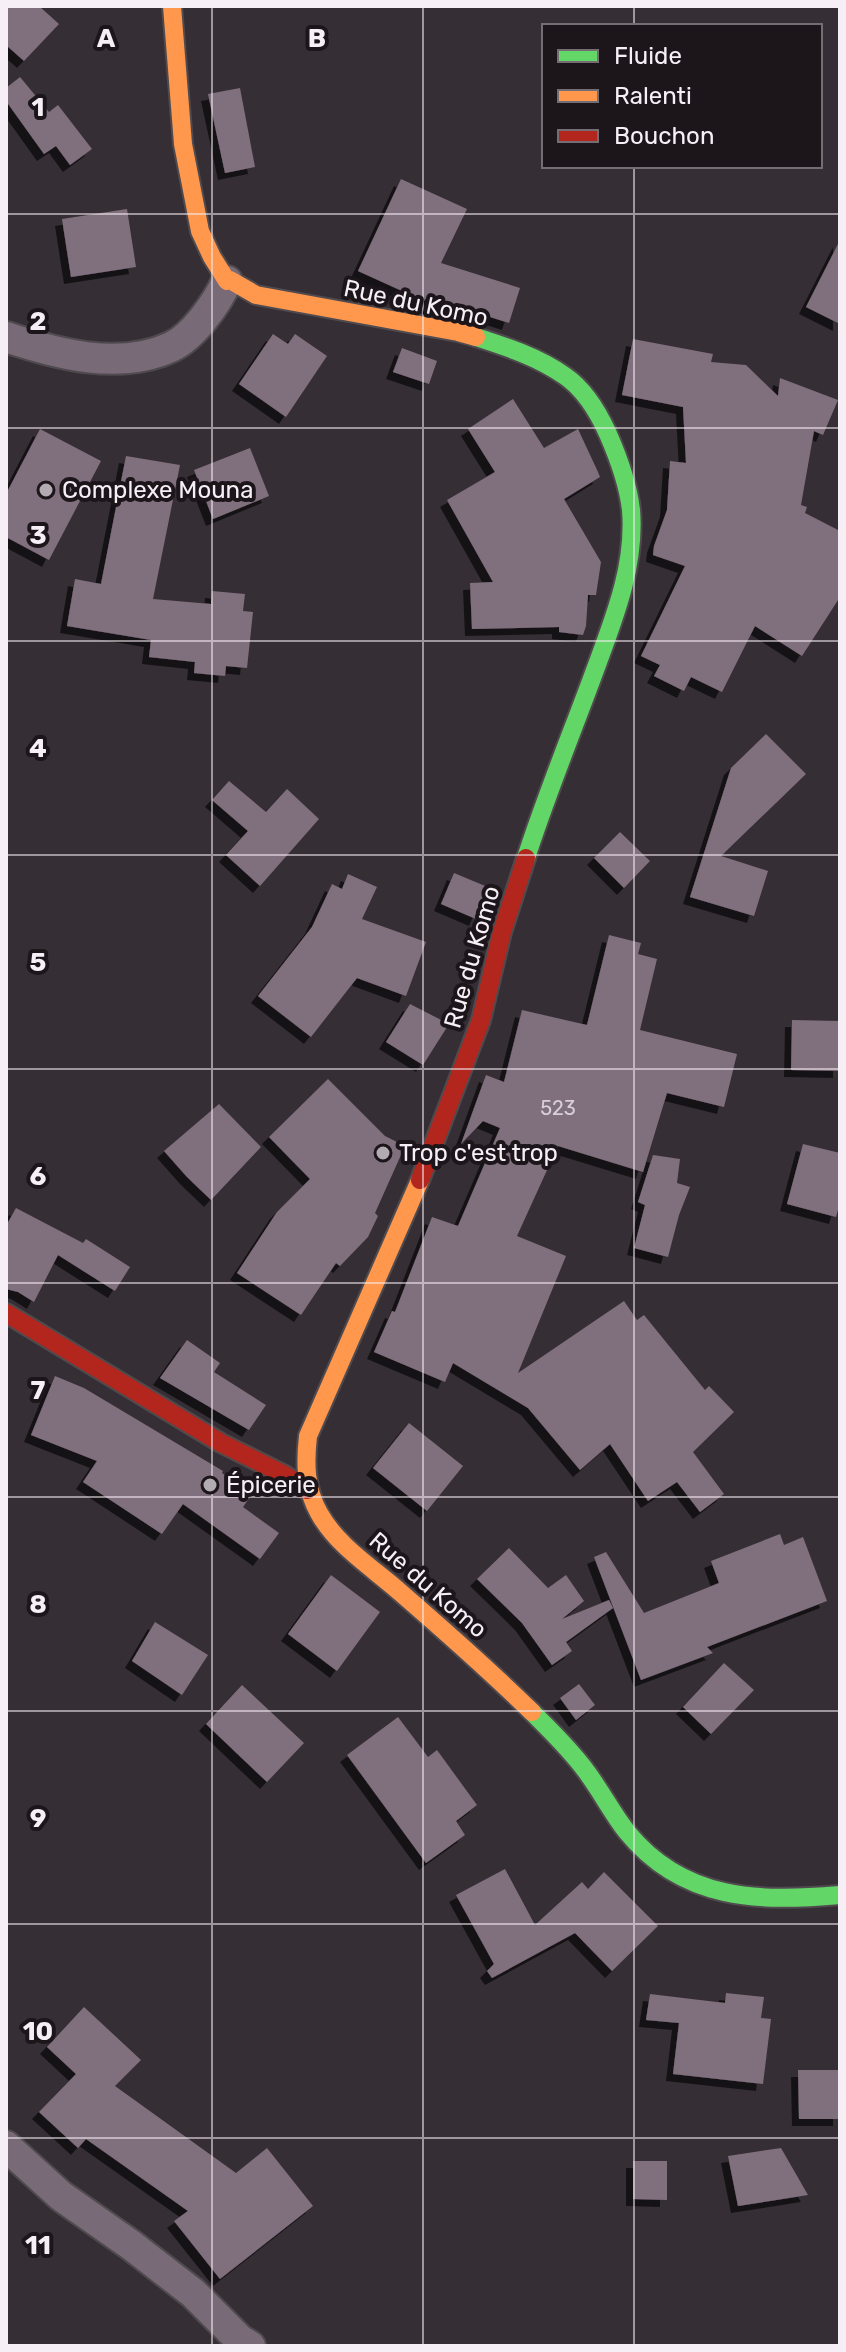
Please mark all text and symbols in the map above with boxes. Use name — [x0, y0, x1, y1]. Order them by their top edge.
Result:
text: A — [97, 23, 116, 54]
text: B — [308, 23, 326, 54]
legend — [542, 24, 822, 168]
text: Fluide — [614, 42, 682, 70]
text: Ralenti — [614, 82, 692, 110]
text: 1 — [32, 92, 44, 123]
text: Bouchon — [614, 122, 714, 150]
street label: Rue du Komo — [341, 274, 491, 332]
text: 2 — [30, 306, 46, 337]
place label: Complexe Mouna — [62, 476, 253, 504]
marker: Complexe Mouna — [37, 481, 55, 499]
text: 3 — [29, 520, 47, 551]
text: 4 — [29, 733, 47, 764]
street label: Rue du Komo — [438, 883, 506, 1031]
text: 5 — [30, 947, 46, 978]
house number: 523 — [540, 1096, 576, 1120]
place label: Trop c'est trop — [399, 1139, 558, 1167]
marker: Trop c'est trop — [374, 1144, 392, 1162]
text: 6 — [30, 1161, 47, 1192]
text: 7 — [31, 1375, 46, 1406]
place label: Épicerie — [226, 1471, 316, 1499]
marker: Épicerie — [201, 1476, 219, 1494]
street label: Rue du Komo — [363, 1526, 493, 1644]
text: 8 — [29, 1589, 47, 1620]
text: 9 — [30, 1803, 46, 1834]
text: 10 — [23, 2016, 53, 2047]
text: 11 — [25, 2230, 51, 2261]

